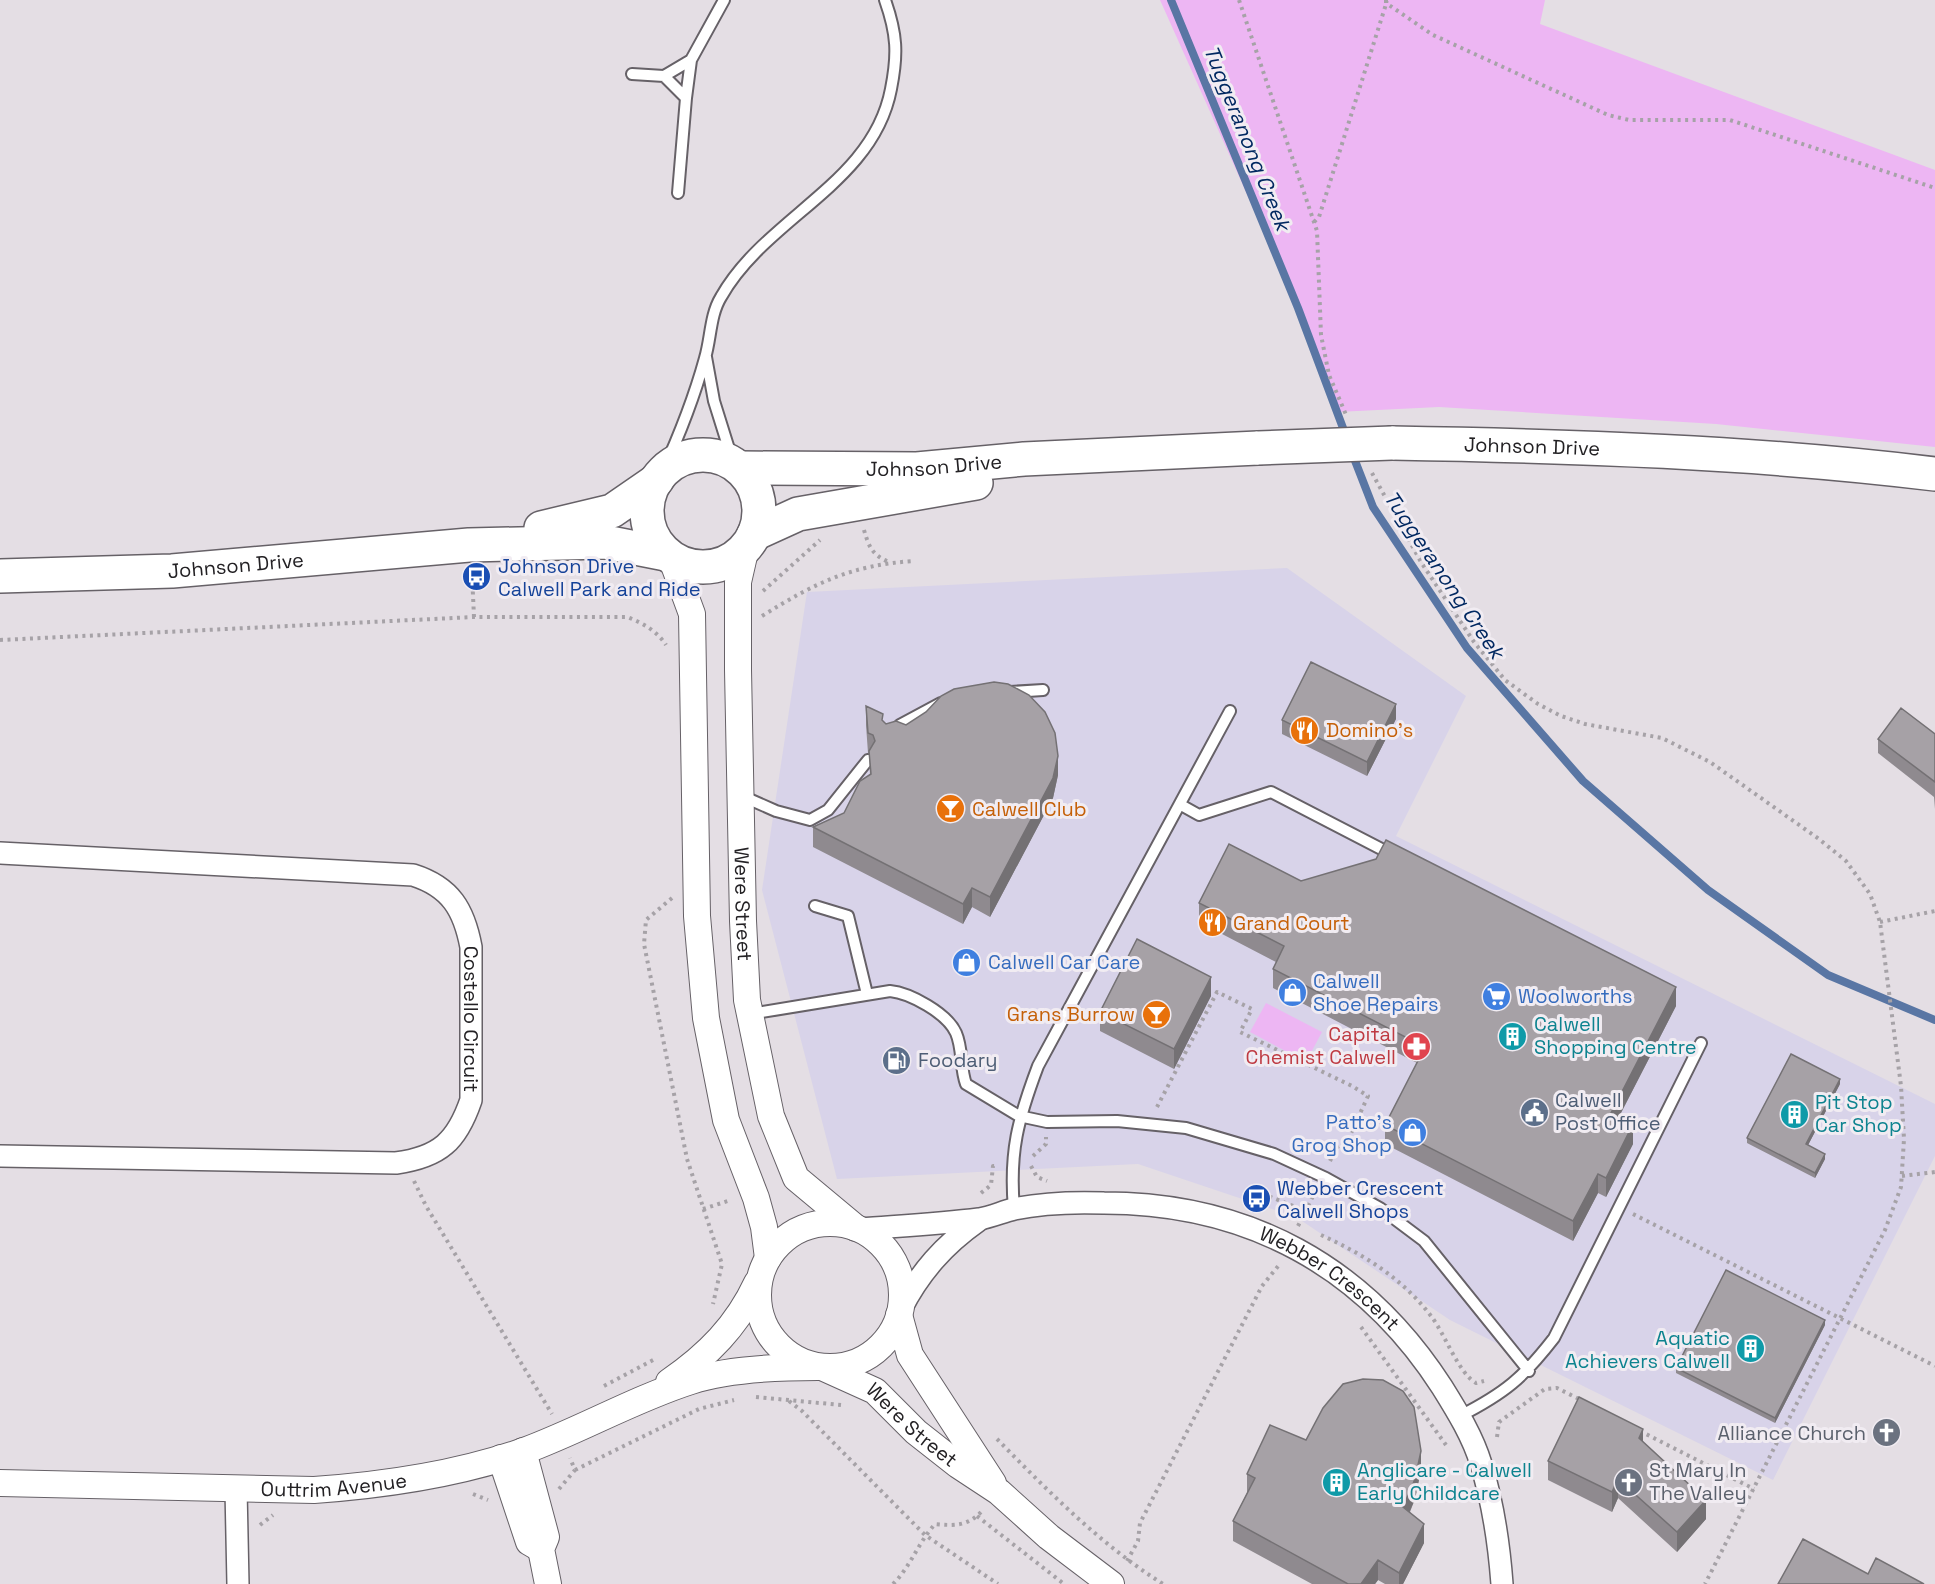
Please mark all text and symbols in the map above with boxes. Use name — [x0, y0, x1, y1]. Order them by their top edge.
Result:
water label: Tuggeranong Creek — [1198, 41, 1298, 237]
street label: Johnson Drive — [1463, 431, 1601, 461]
street label: Johnson Drive — [866, 448, 1003, 482]
water label: Tuggeranong Creek — [1378, 485, 1512, 666]
street label: Johnson Drive — [167, 547, 305, 584]
place label: Johnson Drive Calwell Park and Ride — [498, 553, 701, 602]
bus stop icon: Johnson Drive Calwell Park and Ride — [461, 561, 493, 593]
restaurant icon: Domino's — [1289, 714, 1321, 746]
place label: Domino's — [1326, 717, 1413, 743]
bar icon: Calwell Club — [935, 793, 967, 825]
place label: Calwell Club — [972, 796, 1087, 822]
street label: Were Street — [729, 847, 758, 962]
restaurant icon: Grand Court — [1196, 907, 1228, 939]
place label: Grand Court — [1233, 910, 1349, 936]
street label: Costello Circuit — [458, 946, 484, 1092]
shop icon: Calwell Car Care — [951, 946, 983, 978]
place label: Calwell Car Care — [988, 949, 1140, 975]
place label: Calwell Shoe Repairs — [1313, 968, 1438, 1017]
shop icon: Calwell Shoe Repairs — [1276, 976, 1308, 1008]
supermarket icon: Woolworths — [1481, 980, 1513, 1012]
place label: Woolworths — [1518, 983, 1633, 1009]
bar icon: Grans Burrow — [1140, 998, 1172, 1030]
place label: Grans Burrow — [1007, 1001, 1135, 1027]
place label: Calwell Shopping Centre — [1534, 1011, 1697, 1060]
building icon: Calwell Shopping Centre — [1497, 1020, 1529, 1052]
place label: Capital Chemist Calwell — [1246, 1021, 1396, 1070]
pharmacy icon: Capital Chemist Calwell — [1401, 1030, 1433, 1062]
fuel station icon: Foodary — [881, 1044, 913, 1076]
place label: Foodary — [918, 1047, 998, 1073]
place label: Calwell Post Office — [1555, 1087, 1661, 1136]
place label: Pit Stop Car Shop — [1815, 1089, 1902, 1138]
public building icon: Calwell Post Office — [1518, 1096, 1550, 1128]
building icon: Pit Stop Car Shop — [1778, 1098, 1810, 1130]
place label: Patto's Grog Shop — [1292, 1109, 1392, 1158]
shop icon: Patto's Grog Shop — [1397, 1117, 1429, 1149]
place label: Webber Crescent Calwell Shops — [1277, 1175, 1444, 1224]
bus stop icon: Webber Crescent Calwell Shops — [1240, 1183, 1272, 1215]
street label: Webber Crescent — [1256, 1220, 1406, 1336]
place label: Aquatic Achievers Calwell — [1565, 1325, 1730, 1374]
building icon: Aquatic Achievers Calwell — [1735, 1333, 1767, 1365]
street label: Were Street — [861, 1377, 963, 1473]
church icon: Alliance Church — [1871, 1417, 1903, 1449]
place label: Alliance Church — [1717, 1420, 1866, 1446]
place label: Anglicare - Calwell Early Childcare — [1357, 1457, 1532, 1506]
place label: St Mary In The Valley — [1649, 1457, 1747, 1506]
building icon: Anglicare - Calwell Early Childcare — [1320, 1466, 1352, 1498]
church icon: St Mary In The Valley — [1612, 1466, 1644, 1498]
street label: Outtrim Avenue — [260, 1467, 409, 1503]

